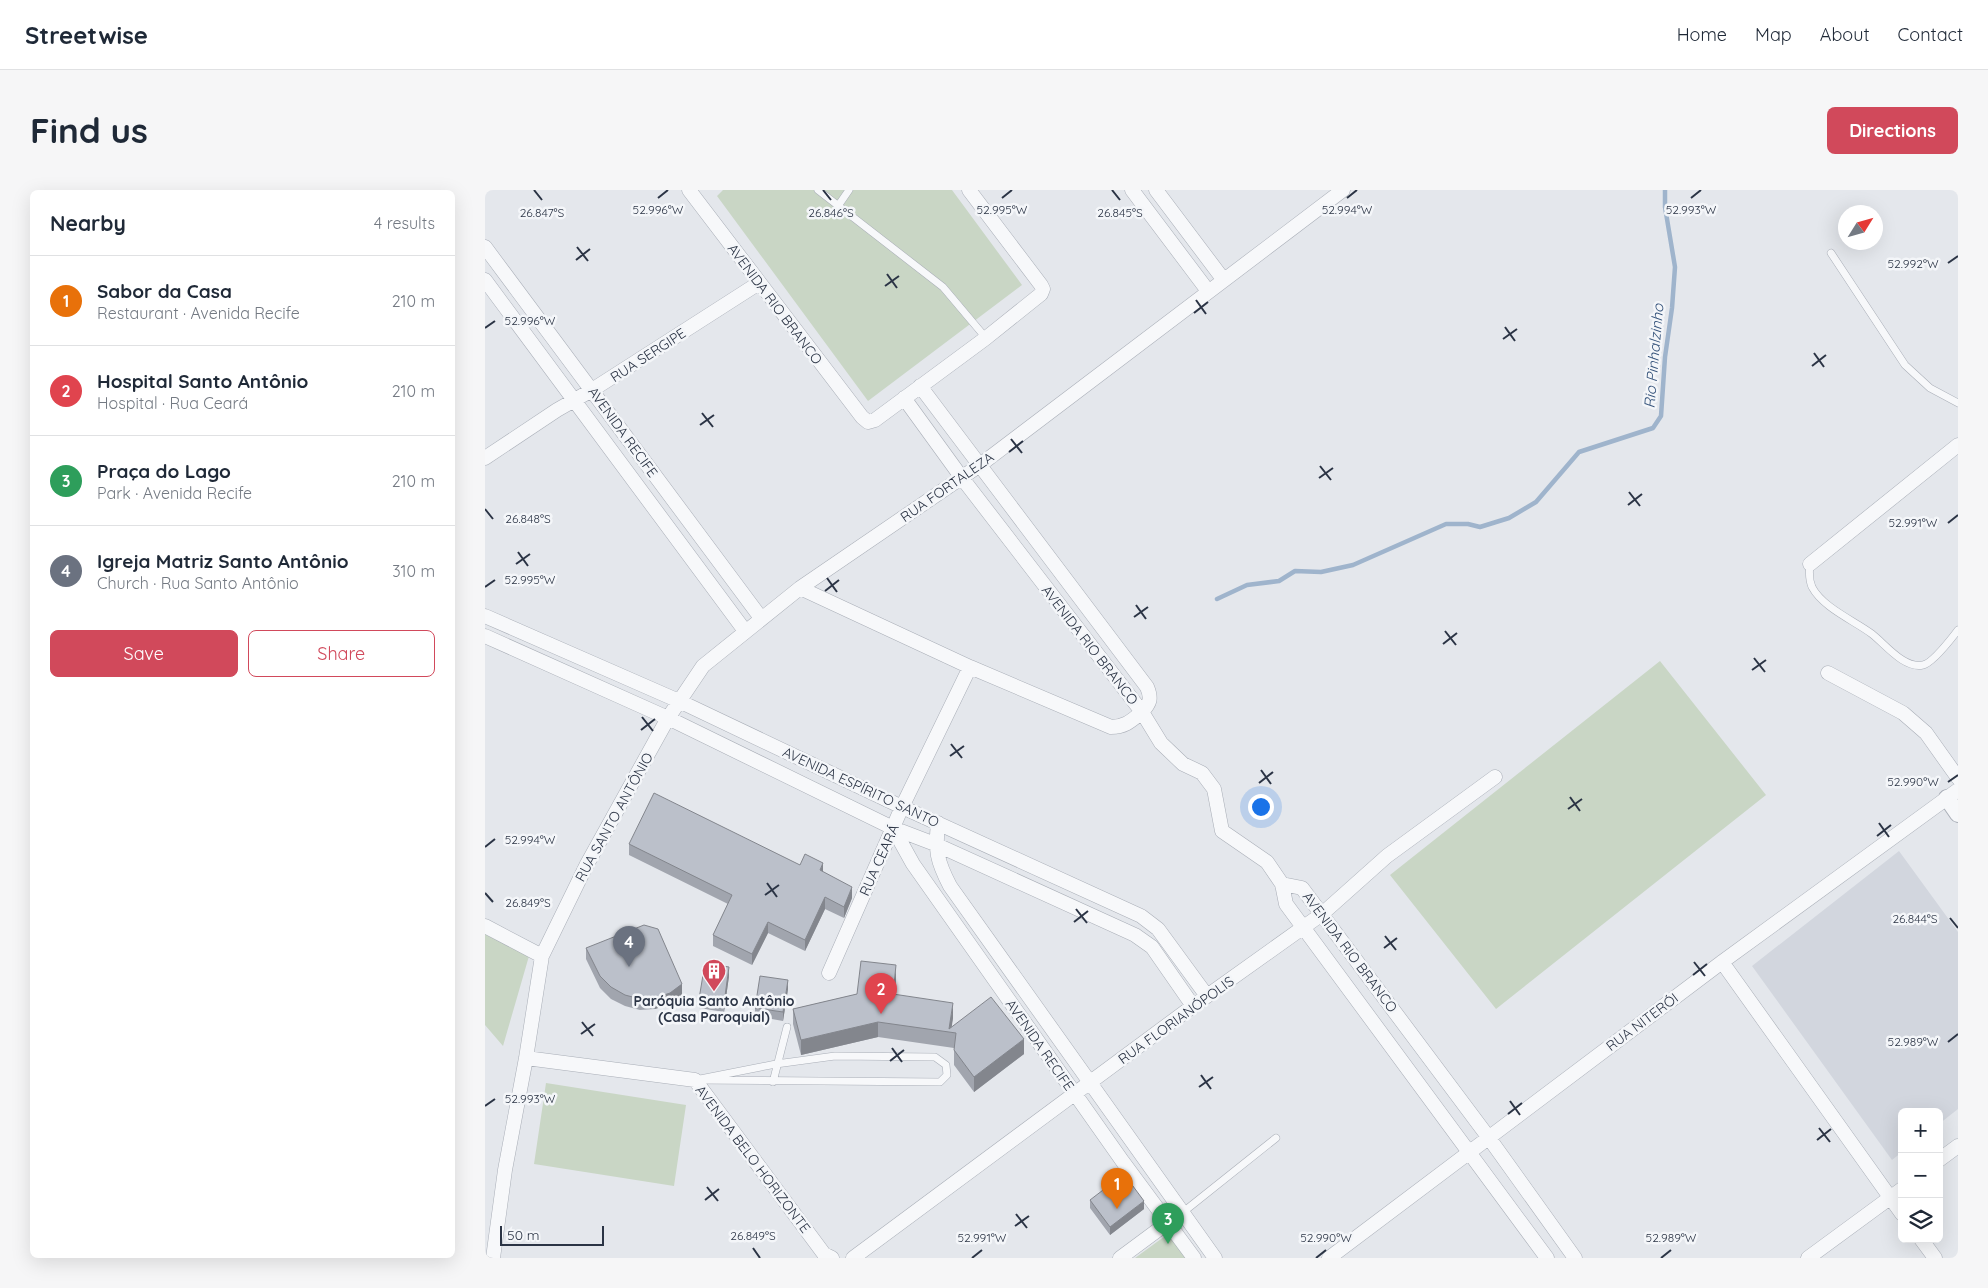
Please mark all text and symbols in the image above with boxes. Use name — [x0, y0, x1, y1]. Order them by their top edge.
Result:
text: Streetwise — [25, 20, 148, 50]
text: Home — [1677, 23, 1727, 46]
text: Map — [1755, 23, 1792, 46]
text: About — [1820, 23, 1870, 46]
text: Contact — [1898, 23, 1963, 46]
button: Directions — [1827, 107, 1958, 154]
text: Find us — [30, 108, 148, 152]
text: 52.996°W — [633, 202, 684, 217]
text: 52.995°W — [977, 202, 1028, 217]
text: 52.994°W — [1322, 202, 1373, 217]
text: 52.993°W — [1666, 202, 1717, 217]
text: 26.847°S — [520, 205, 565, 220]
text: 26.846°S — [808, 205, 854, 220]
text: 26.845°S — [1097, 205, 1143, 220]
north arrow — [1838, 205, 1883, 250]
text: Nearby — [50, 210, 126, 236]
text: 4 results — [374, 213, 435, 233]
street label: AVENIDA RIO BRANCO — [724, 240, 826, 368]
text: 52.992°W — [1888, 256, 1939, 271]
text: Sabor da Casa — [97, 279, 232, 303]
text: 1 — [63, 291, 69, 311]
text: 210 m — [392, 291, 435, 311]
water label: Rio Pinhalzinho — [1639, 302, 1668, 409]
text: Restaurant · Avenida Recife — [97, 303, 300, 323]
text: 52.996°W — [505, 313, 556, 328]
street label: RUA SERGIPE — [607, 324, 689, 386]
text: Hospital Santo Antônio — [97, 369, 308, 393]
text: 2 — [61, 381, 71, 401]
text: 210 m — [392, 381, 435, 401]
street label: AVENIDA RECIFE — [584, 383, 662, 481]
text: Hospital · Rua Ceará — [97, 393, 248, 413]
street label: RUA FORTALEZA — [897, 448, 997, 526]
text: Praça do Lago — [97, 459, 231, 483]
text: 3 — [62, 471, 70, 491]
text: 210 m — [392, 471, 435, 491]
text: Park · Avenida Recife — [97, 483, 252, 503]
text: 26.848°S — [505, 511, 551, 526]
text: 52.991°W — [1889, 515, 1938, 530]
text: Igreja Matriz Santo Antônio — [97, 549, 349, 573]
text: 4 — [61, 561, 71, 581]
text: 310 m — [392, 561, 435, 581]
text: 52.995°W — [505, 572, 556, 587]
text: Church · Rua Santo Antônio — [97, 573, 299, 593]
street label: AVENIDA RIO BRANCO — [1038, 582, 1142, 709]
button: Save — [50, 630, 238, 677]
button: Share — [248, 630, 435, 677]
street label: AVENIDA ESPÍRITO SANTO — [780, 743, 942, 831]
street label: RUA SANTO ANTÔNIO — [571, 749, 657, 885]
text: 52.990°W — [1887, 774, 1939, 789]
your location — [1248, 794, 1274, 820]
street label: RUA CEARÁ — [855, 821, 903, 899]
text: 52.994°W — [505, 832, 556, 847]
street label: AVENIDA RIO BRANCO — [1299, 888, 1401, 1016]
text: 26.849°S — [505, 895, 551, 910]
text: 26.844°S — [1892, 911, 1938, 926]
pin: 4 — [613, 926, 645, 967]
building icon: Paróquia Santo Antônio (Casa Paroquial) — [701, 958, 727, 992]
street label: RUA FLORIANÓPOLIS — [1115, 972, 1238, 1068]
pin: 2 — [865, 973, 897, 1014]
street label: RUA NITERÓI — [1602, 989, 1682, 1055]
place label: Paróquia Santo Antônio (Casa Paroquial) — [634, 992, 795, 1026]
street label: AVENIDA RECIFE — [1002, 996, 1078, 1094]
text: 52.989°W — [1888, 1034, 1939, 1049]
street label: AVENIDA BELO HORIZONTE — [692, 1082, 815, 1237]
text: 52.993°W — [505, 1091, 556, 1106]
map controls — [1898, 1108, 1943, 1243]
button: + — [1898, 1108, 1943, 1153]
button: − — [1898, 1153, 1943, 1198]
pin: 1 — [1101, 1168, 1133, 1209]
button: layers — [1898, 1198, 1943, 1243]
pin: 3 — [1152, 1203, 1184, 1244]
scale bar — [500, 1223, 604, 1246]
text: 50 m — [507, 1226, 540, 1244]
text: 26.849°S — [730, 1228, 776, 1243]
text: 52.991°W — [958, 1230, 1007, 1245]
text: 52.990°W — [1300, 1230, 1352, 1245]
text: 52.989°W — [1646, 1230, 1697, 1245]

